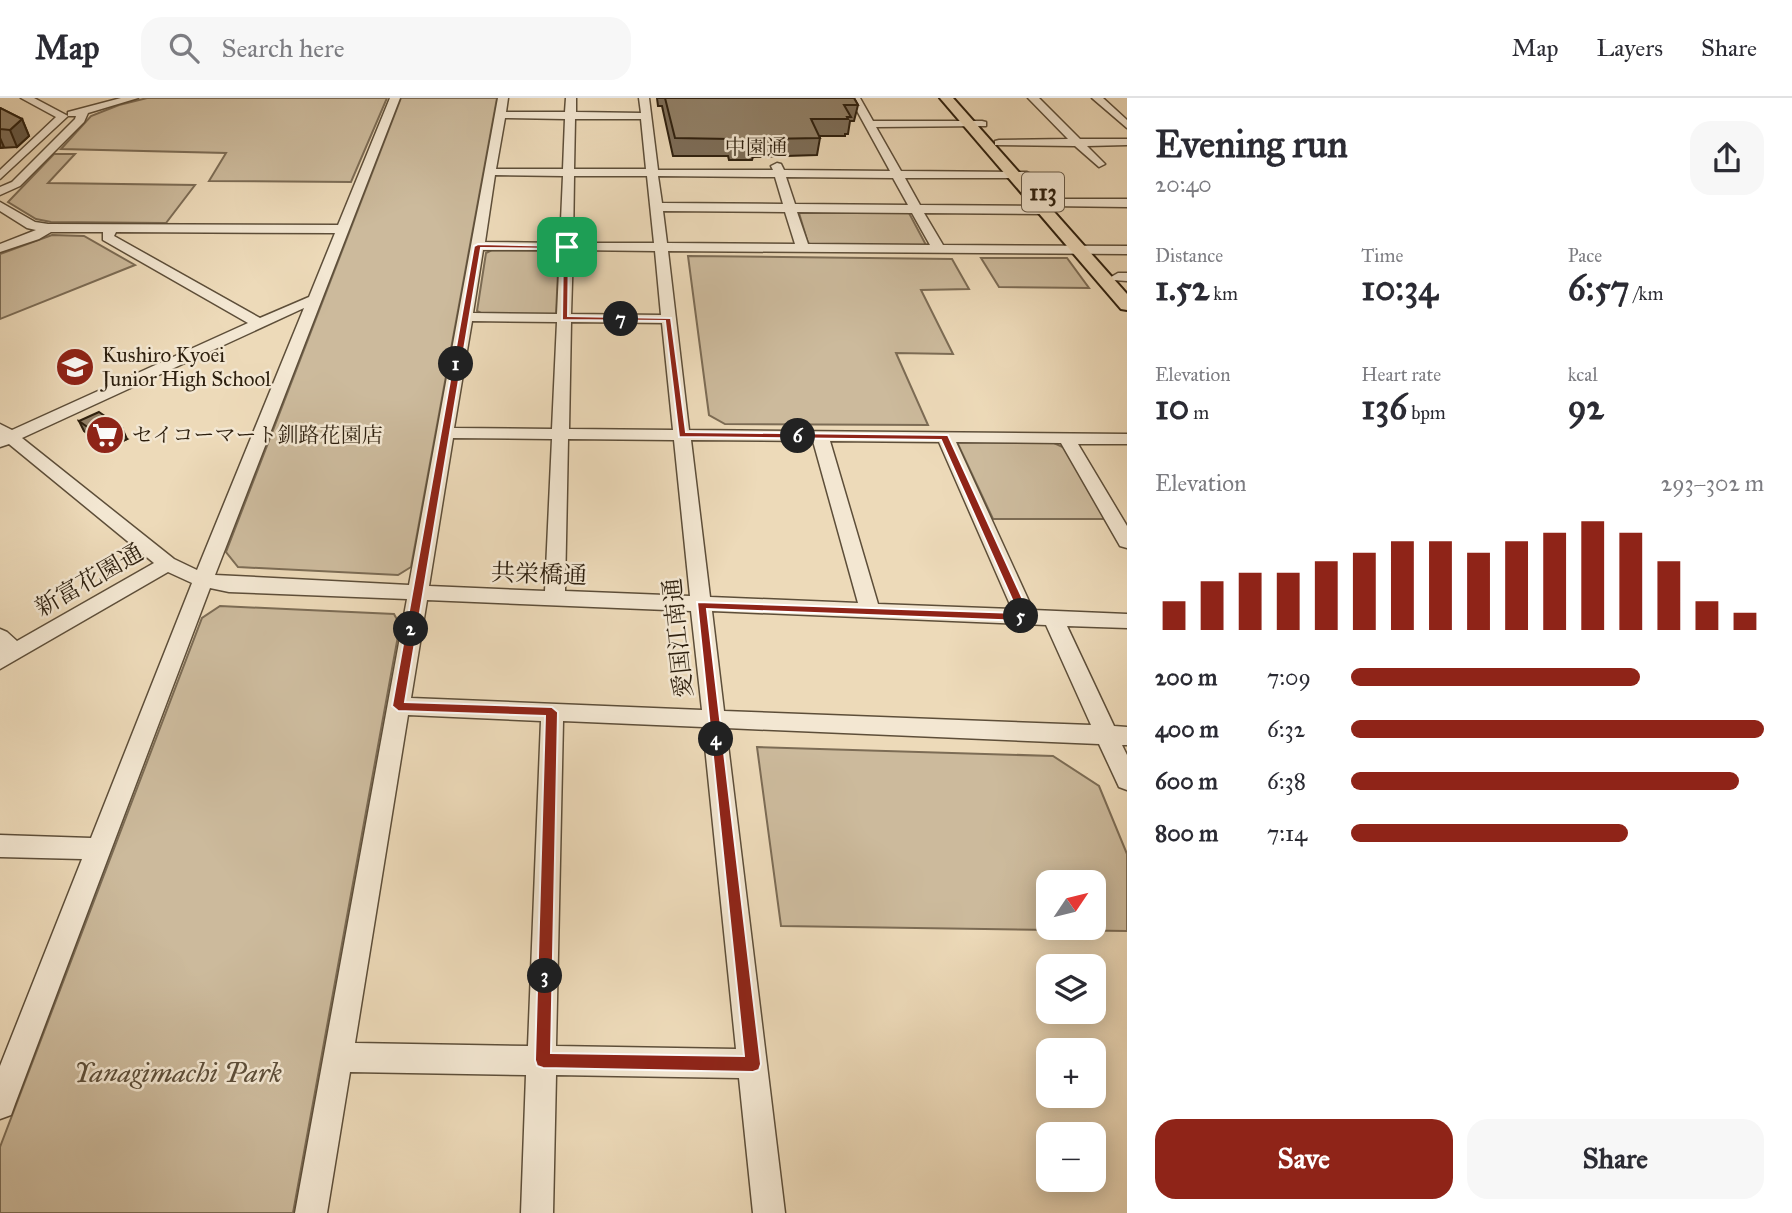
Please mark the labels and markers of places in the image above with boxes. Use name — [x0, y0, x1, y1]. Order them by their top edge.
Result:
pin — [537, 217, 597, 277]
pin: 7 — [604, 302, 638, 336]
place label: Kushiro Kyoei Junior High School — [100, 342, 271, 392]
school or university icon: Kushiro Kyoei Junior High School — [54, 346, 96, 388]
pin: 1 — [438, 346, 474, 382]
supermarket icon: セイコーマート釧路花園店 — [84, 414, 126, 456]
pin: 6 — [780, 418, 816, 454]
place label: セイコーマート釧路花園店 — [132, 422, 383, 448]
pin: 5 — [1004, 598, 1038, 634]
pin: 2 — [394, 612, 428, 646]
pin: 4 — [698, 722, 734, 756]
pin: 3 — [528, 958, 562, 994]

